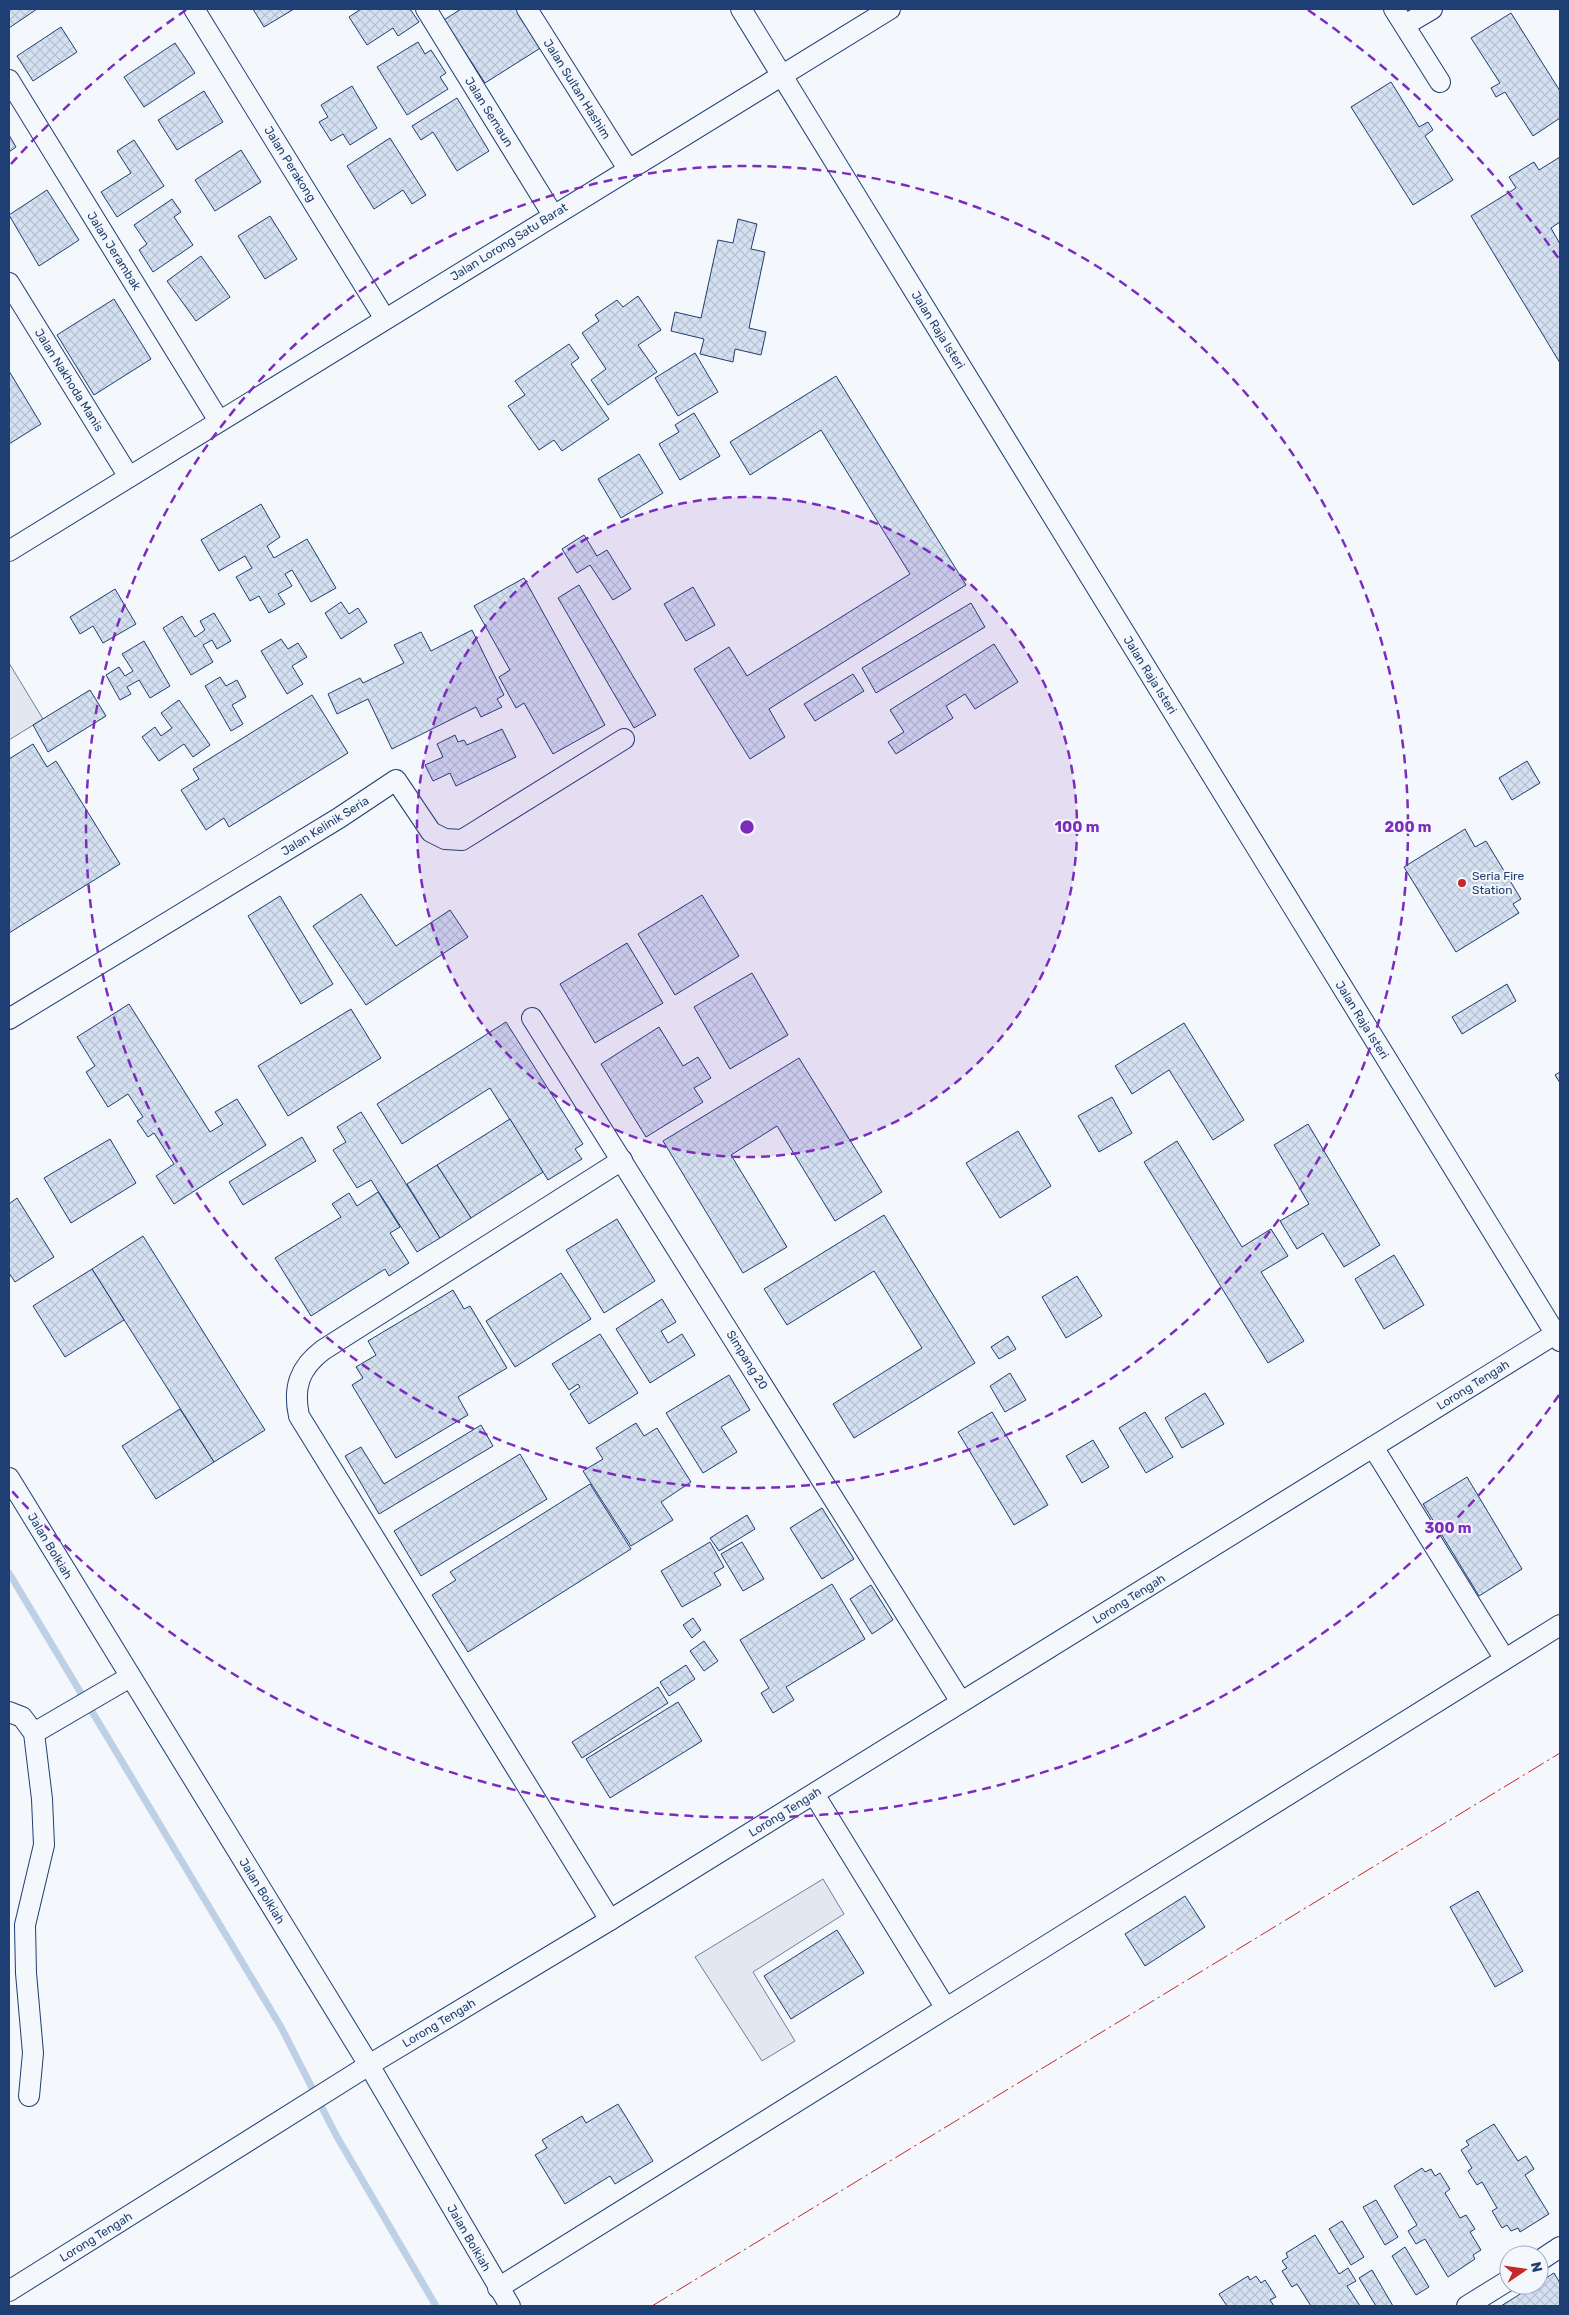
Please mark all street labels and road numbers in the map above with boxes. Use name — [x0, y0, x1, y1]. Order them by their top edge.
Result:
street label: Jalan Sultan Hashim — [541, 36, 613, 142]
street label: Jalan Semaun — [462, 74, 516, 150]
street label: Jalan Perakong — [261, 124, 319, 204]
street label: Jalan Lorong Satu Barat — [448, 200, 570, 284]
street label: Jalan Jerambak — [84, 209, 144, 294]
street label: Jalan Raja Isteri — [908, 288, 968, 372]
street label: Jalan Nakhoda Manis — [32, 326, 106, 434]
street label: Jalan Raja Isteri — [1120, 633, 1180, 717]
street label: Jalan Kelinik Seria — [279, 793, 371, 859]
street label: Jalan Raja Isteri — [1332, 978, 1392, 1062]
street label: Simpang 20 — [723, 1328, 771, 1392]
street label: Lorong Tengah — [1434, 1357, 1512, 1413]
street label: Jalan Bolkiah — [25, 1510, 75, 1582]
street label: Lorong Tengah — [1090, 1571, 1168, 1627]
street label: Lorong Tengah — [746, 1784, 824, 1840]
street label: Jalan Bolkiah — [236, 1856, 288, 1926]
street label: Lorong Tengah — [400, 1996, 478, 2050]
street label: Jalan Bolkiah — [444, 2202, 494, 2274]
street label: Lorong Tengah — [57, 2209, 135, 2265]

